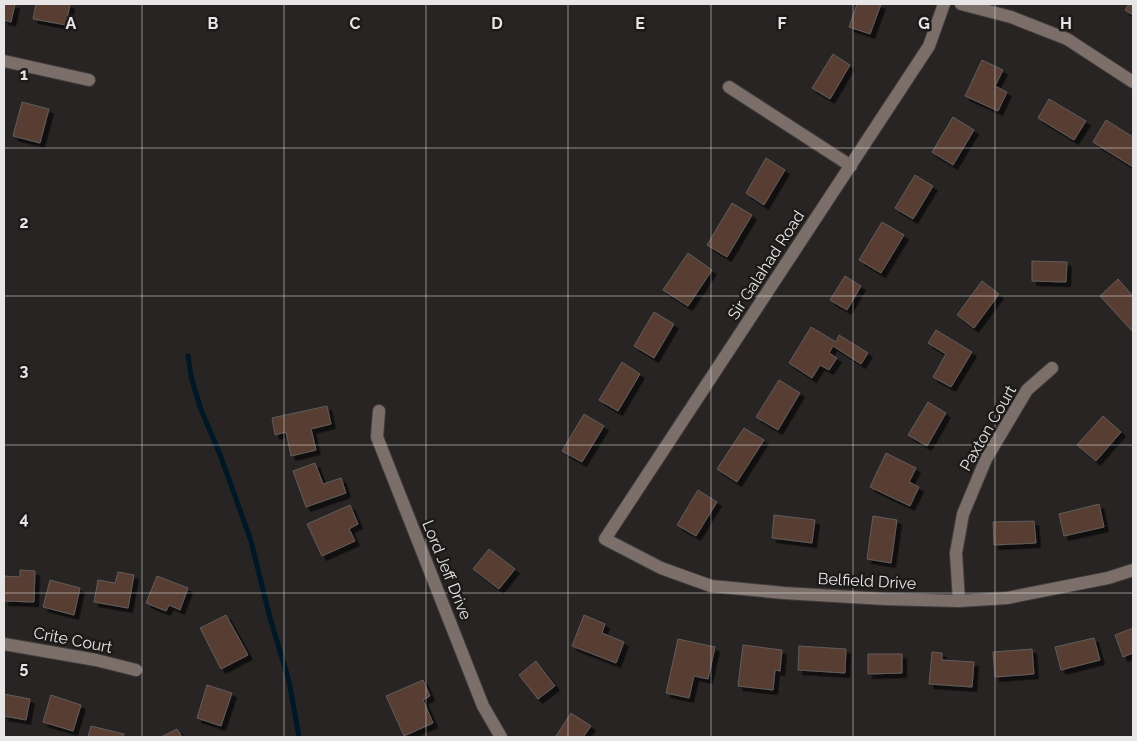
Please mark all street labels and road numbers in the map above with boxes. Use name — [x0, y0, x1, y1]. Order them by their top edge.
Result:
street label: Sir Galahad Road — [724, 207, 808, 323]
street label: Paxton Court — [956, 381, 1020, 474]
street label: Lord Jeff Drive — [418, 517, 476, 623]
street label: Belfield Drive — [817, 569, 917, 593]
street label: Crite Court — [32, 623, 115, 657]

